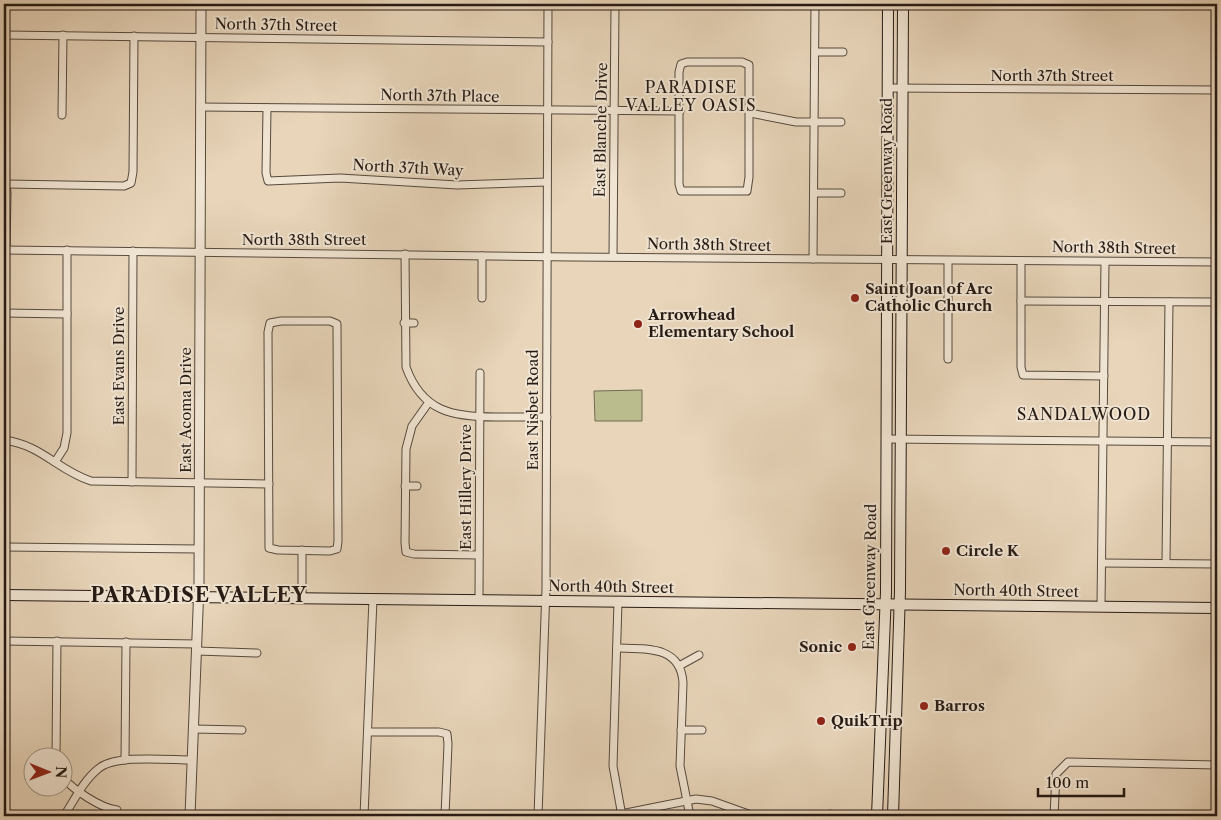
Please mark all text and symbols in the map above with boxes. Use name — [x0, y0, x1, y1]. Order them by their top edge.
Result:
street label: North 37th Street — [214, 14, 338, 35]
street label: East Blanche Drive — [590, 62, 611, 198]
street label: North 37th Street — [990, 66, 1114, 85]
district label: PARADISE VALLEY OASIS — [625, 77, 756, 115]
street label: North 37th Place — [380, 85, 500, 106]
street label: East Greenway Road — [877, 98, 896, 244]
street label: North 37th Way — [352, 155, 465, 180]
street label: North 38th Street — [242, 230, 367, 249]
street label: North 38th Street — [647, 234, 772, 255]
street label: North 38th Street — [1052, 237, 1177, 258]
place label: Saint Joan of Arc Catholic Church — [865, 279, 993, 315]
marker: Saint Joan of Arc Catholic Church — [849, 292, 861, 304]
place label: Arrowhead Elementary School — [647, 305, 794, 341]
street label: East Evans Drive — [109, 307, 128, 425]
marker: Arrowhead Elementary School — [632, 318, 644, 330]
street label: East Acoma Drive — [176, 347, 195, 473]
street label: East Nisbet Road — [523, 349, 542, 471]
district label: SANDALWOOD — [1017, 404, 1151, 424]
street label: East Hillery Drive — [456, 424, 475, 550]
street label: East Greenway Road — [859, 504, 880, 650]
place label: Circle K — [956, 541, 1020, 560]
marker: Circle K — [940, 545, 952, 557]
street label: North 40th Street — [548, 576, 675, 597]
street label: North 40th Street — [953, 580, 1080, 601]
district label: PARADISE VALLEY — [90, 583, 308, 607]
place label: Sonic — [799, 637, 842, 656]
marker: Sonic — [846, 641, 858, 653]
place label: Barros — [934, 696, 985, 715]
marker: Barros — [918, 700, 930, 712]
place label: QuikTrip — [831, 711, 902, 730]
marker: QuikTrip — [815, 715, 827, 727]
north arrow — [22, 748, 72, 798]
scale bar — [1038, 765, 1125, 797]
text: N — [52, 766, 70, 778]
text: 100 m — [1046, 773, 1089, 792]

